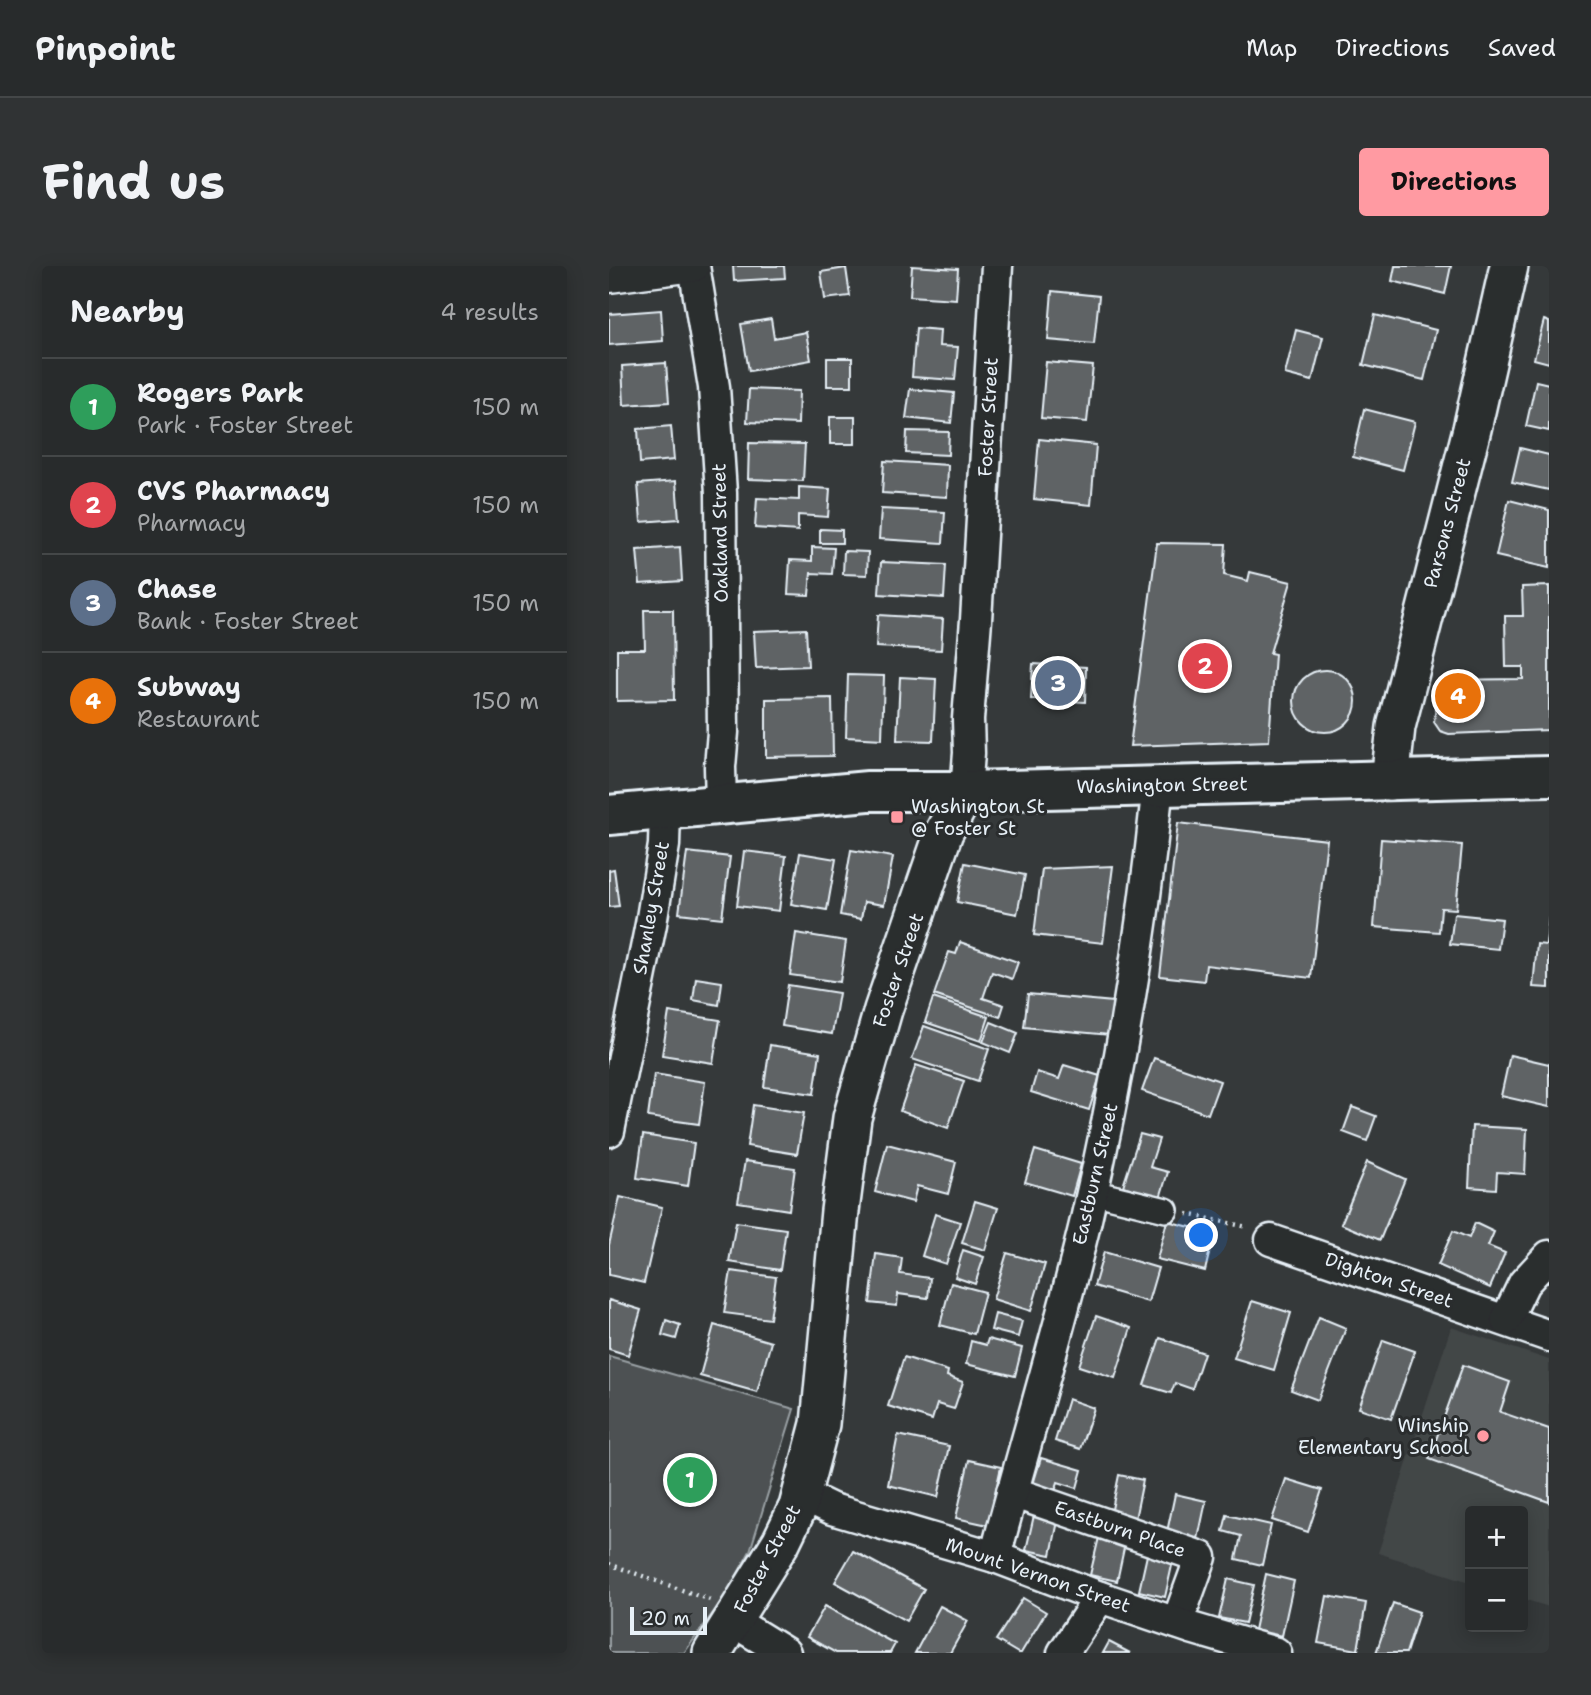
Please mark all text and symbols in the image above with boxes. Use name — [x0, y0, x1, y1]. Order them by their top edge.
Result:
text: Pinpoint — [35, 26, 176, 71]
text: Map — [1246, 32, 1297, 64]
text: Directions — [1335, 32, 1450, 64]
text: Saved — [1488, 32, 1556, 64]
button: Directions — [1359, 148, 1549, 216]
text: Find us — [42, 149, 225, 215]
text: Nearby — [70, 291, 185, 332]
text: 4 results — [440, 297, 539, 327]
street label: Foster Street — [972, 357, 1004, 477]
text: Rogers Park — [137, 375, 304, 410]
text: 1 — [88, 392, 98, 422]
text: 150 m — [472, 392, 539, 422]
text: Park · Foster Street — [137, 410, 353, 440]
street label: Parsons Street — [1418, 455, 1476, 591]
street label: Oakland Street — [706, 463, 734, 603]
text: CVS Pharmacy — [137, 473, 330, 508]
text: 2 — [85, 490, 101, 520]
text: 150 m — [472, 490, 539, 520]
text: Pharmacy — [137, 508, 246, 538]
text: Chase — [137, 571, 217, 606]
text: 3 — [85, 588, 101, 618]
text: 150 m — [472, 588, 539, 618]
text: Bank · Foster Street — [137, 606, 359, 636]
pin: 2 — [1182, 640, 1228, 692]
pin: 3 — [1035, 657, 1081, 709]
text: Subway — [137, 669, 241, 704]
pin: 4 — [1435, 670, 1481, 722]
text: 4 — [85, 686, 101, 716]
text: 150 m — [472, 686, 539, 716]
text: Restaurant — [137, 704, 260, 734]
street label: Washington Street — [1076, 771, 1248, 799]
place label: Washington St @ Foster St — [911, 794, 1045, 841]
marker: Washington St @ Foster St — [889, 809, 905, 825]
street label: Shanley Street — [627, 839, 675, 977]
street label: Foster Street — [867, 909, 929, 1031]
street label: Eastburn Street — [1067, 1101, 1123, 1247]
your location — [1184, 1218, 1218, 1252]
street label: Dighton Street — [1322, 1246, 1456, 1314]
place label: Winship Elementary School — [1298, 1413, 1469, 1460]
marker: Winship Elementary School — [1475, 1428, 1491, 1444]
pin: 1 — [667, 1454, 713, 1506]
street label: Eastburn Place — [1051, 1495, 1189, 1563]
street label: Foster Street — [728, 1500, 806, 1618]
map controls — [1465, 1506, 1528, 1632]
button: + — [1465, 1506, 1528, 1569]
street label: Mount Vernon Street — [942, 1532, 1134, 1618]
button: − — [1465, 1569, 1528, 1632]
scale bar — [630, 1604, 707, 1636]
text: 20 m — [641, 1606, 690, 1631]

